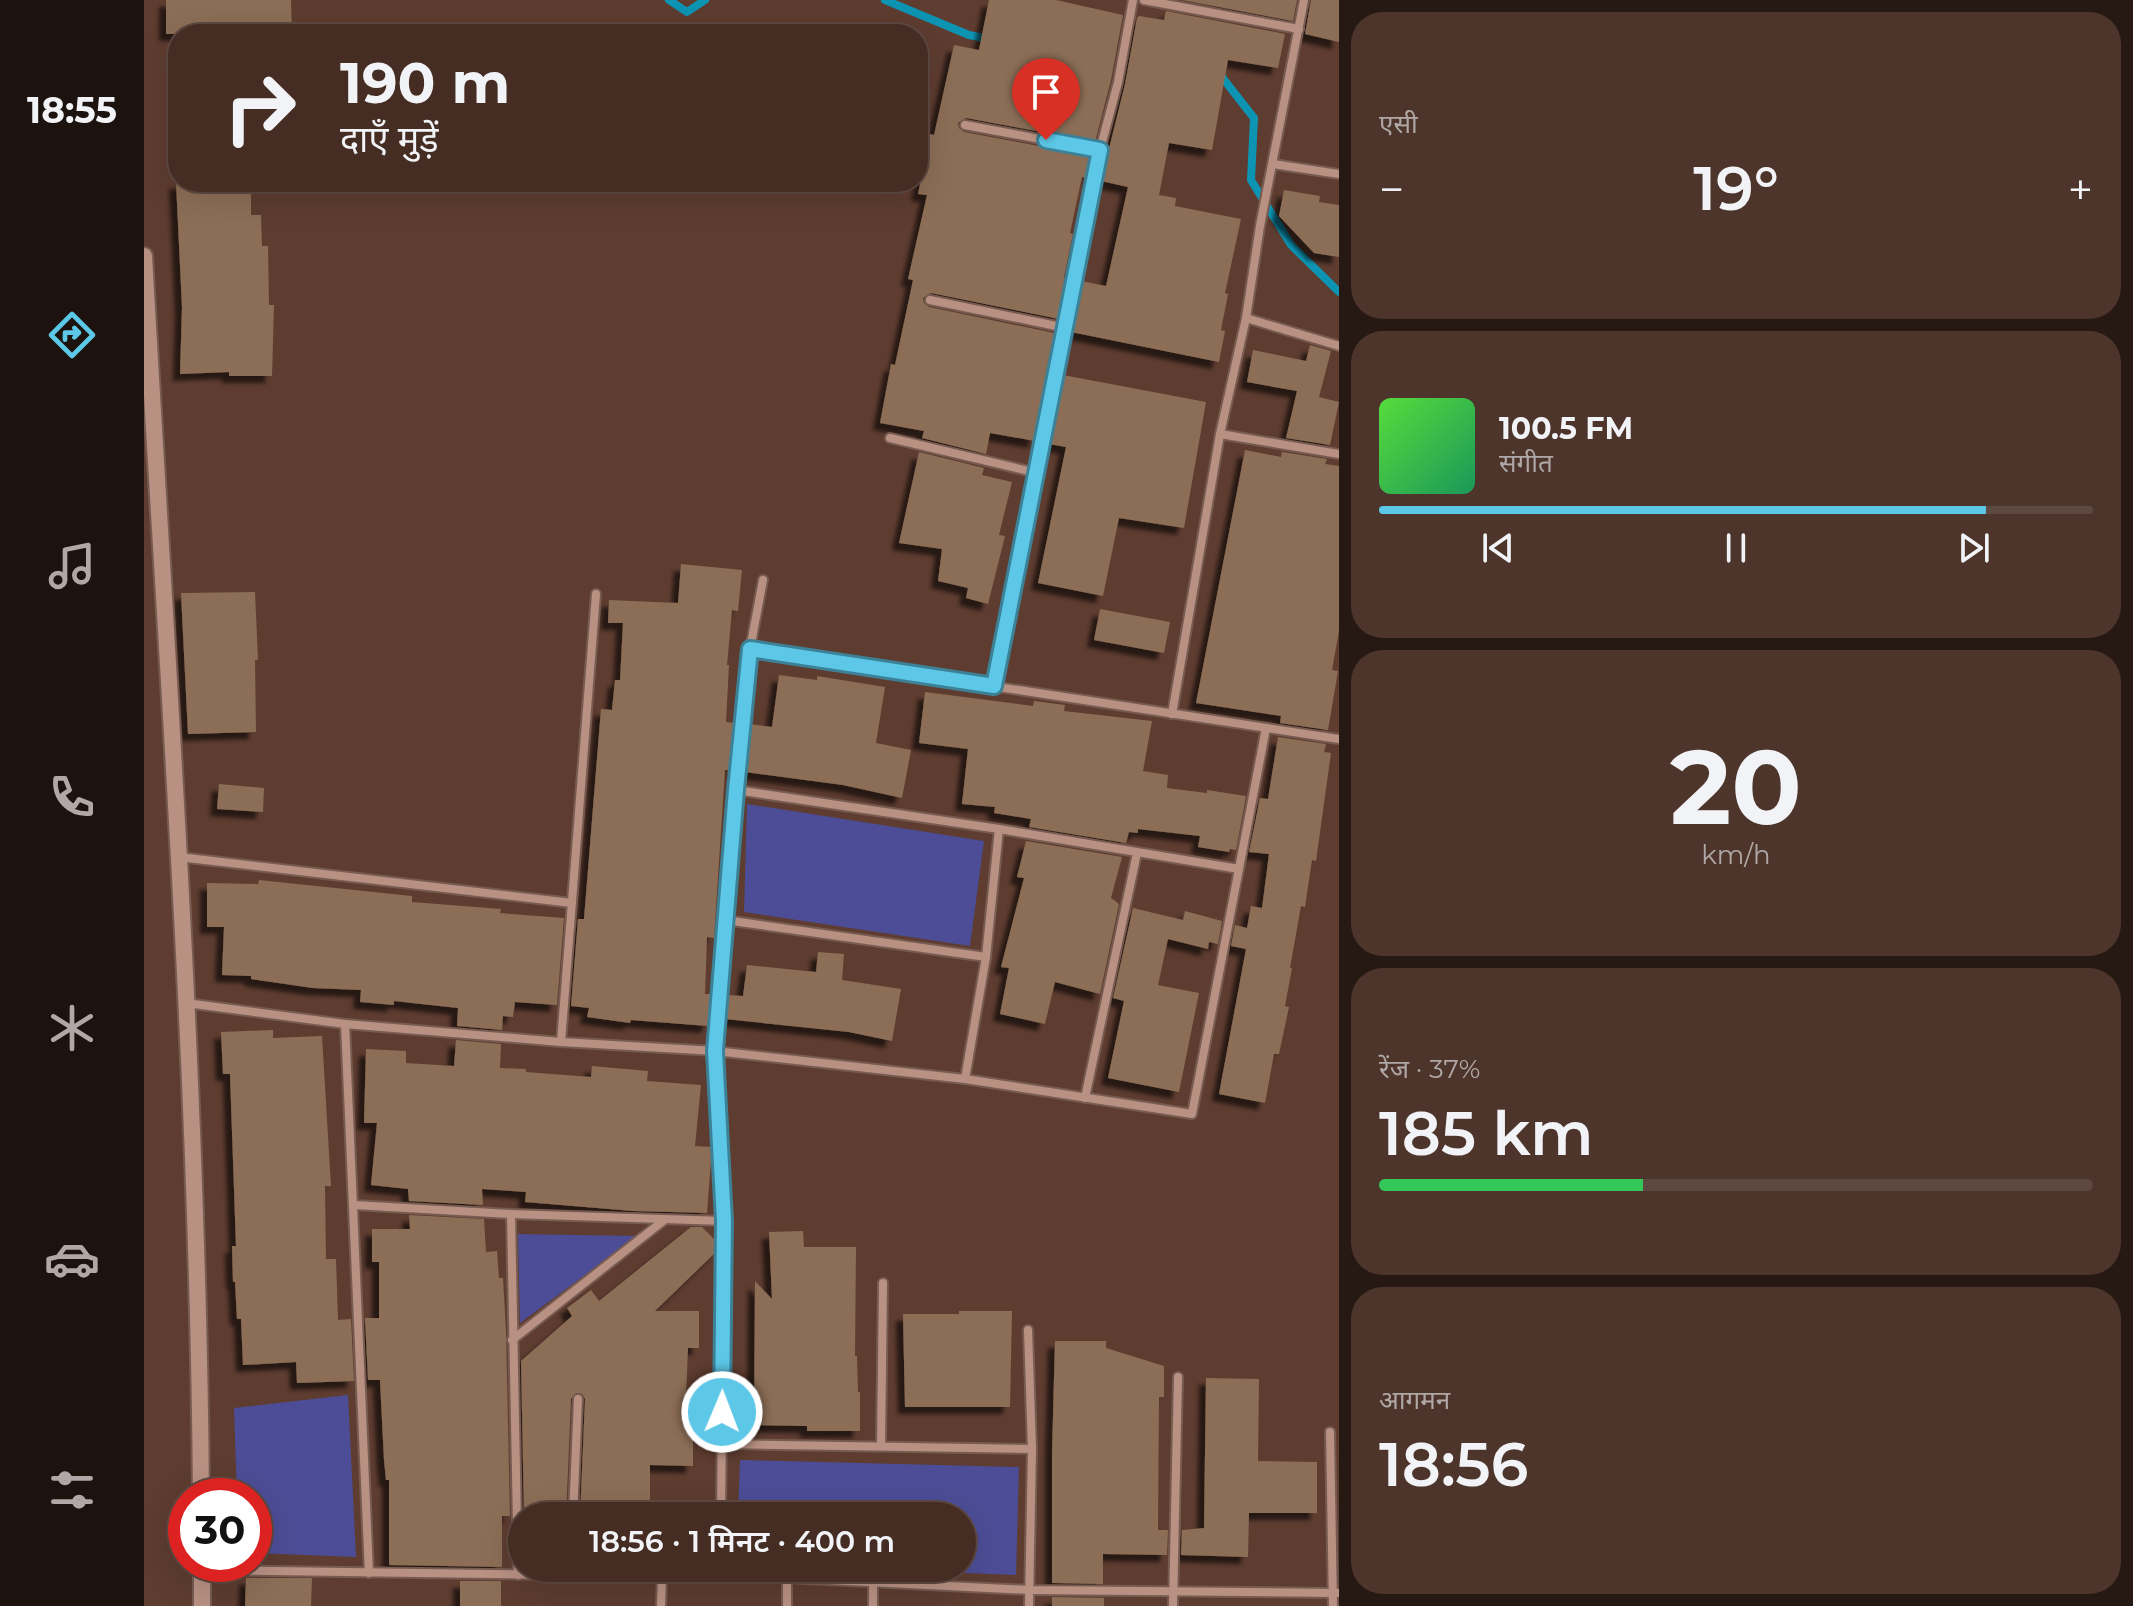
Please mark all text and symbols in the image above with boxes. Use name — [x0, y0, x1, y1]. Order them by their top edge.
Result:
text: 190 m — [340, 49, 510, 117]
icon: right — [208, 56, 312, 160]
pin — [1012, 58, 1080, 140]
icon: arrive — [1024, 70, 1068, 114]
text: 18:55 — [27, 88, 117, 132]
text: एसी — [1379, 108, 1418, 140]
text: दाएँ मुड़ें — [340, 117, 439, 161]
text: 19° — [1693, 152, 1779, 225]
text: − — [1379, 162, 1404, 216]
text: + — [2068, 162, 2093, 216]
icon: directions — [44, 307, 100, 363]
text: 100.5 FM — [1499, 410, 1633, 447]
text: संगीत — [1499, 447, 1553, 479]
icon: previous — [1476, 526, 1520, 570]
icon: pause — [1714, 526, 1758, 570]
icon: next — [1952, 526, 1996, 570]
icon: music — [44, 538, 100, 594]
text: 20 — [1670, 723, 1802, 850]
icon: phone — [44, 769, 100, 825]
text: km/h — [1701, 839, 1771, 871]
icon: climate — [44, 1000, 100, 1056]
text: रेंज · 37% — [1379, 1053, 1480, 1085]
text: 185 km — [1379, 1097, 1594, 1170]
icon: car — [44, 1231, 100, 1287]
position arrow — [680, 1370, 764, 1454]
text: आगमन — [1379, 1384, 1450, 1416]
text: 18:56 — [1379, 1428, 1528, 1501]
icon: filters — [44, 1462, 100, 1518]
speed limit sign: 30 — [168, 1478, 272, 1582]
text: 18:56 · 1 मिनट · 400 m — [589, 1523, 895, 1560]

